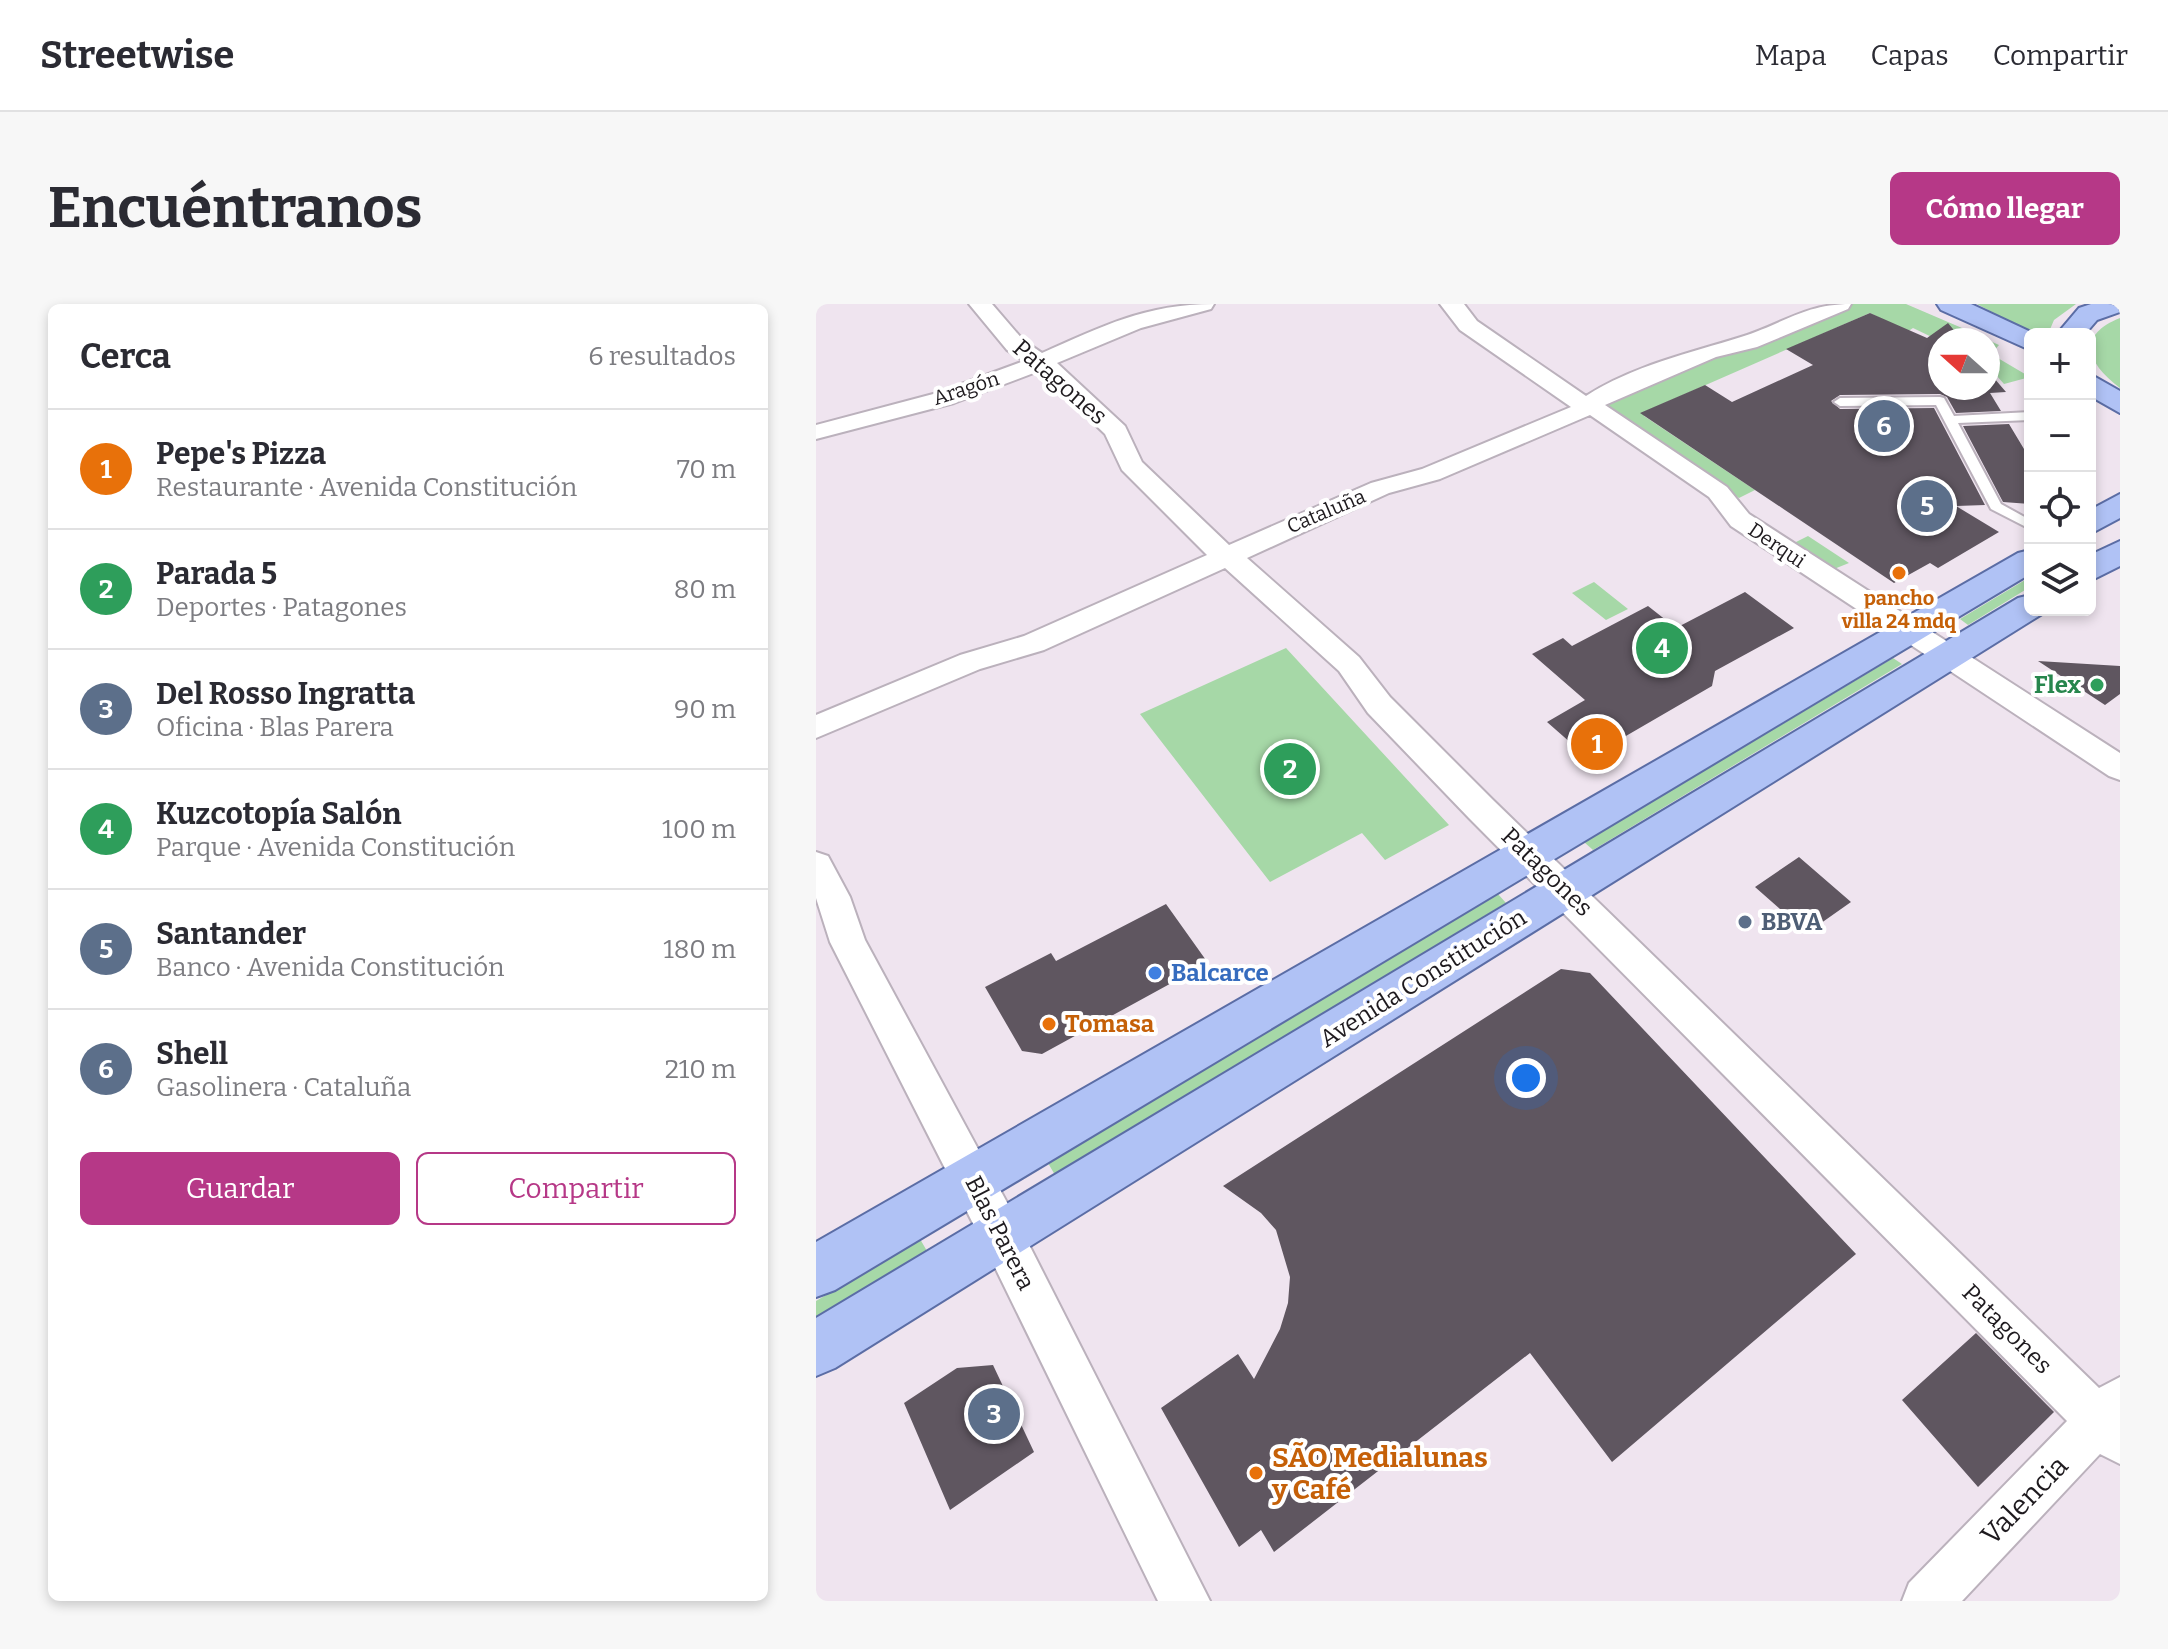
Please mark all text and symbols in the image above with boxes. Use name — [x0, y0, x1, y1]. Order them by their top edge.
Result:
text: Streetwise — [40, 32, 234, 78]
text: Mapa — [1755, 39, 1826, 72]
text: Capas — [1870, 39, 1949, 72]
text: Compartir — [1993, 39, 2128, 72]
button: Cómo llegar — [1890, 172, 2120, 245]
text: Encuéntranos — [48, 175, 422, 242]
north arrow — [1928, 328, 2000, 400]
map controls — [2024, 328, 2096, 616]
button: + — [2024, 328, 2096, 400]
street label: Patagones — [1007, 334, 1113, 430]
text: Cerca — [80, 336, 171, 377]
text: 6 resultados — [588, 341, 736, 372]
street label: Aragón — [930, 366, 1002, 410]
pin: 6 — [1858, 396, 1910, 456]
button: − — [2024, 400, 2096, 472]
text: Pepe's Pizza — [156, 436, 326, 472]
text: 1 — [100, 454, 112, 485]
text: 70 m — [677, 454, 736, 485]
text: Restaurante · Avenida Constitución — [156, 472, 577, 503]
button: locate — [2024, 472, 2096, 544]
pin: 5 — [1901, 476, 1953, 536]
street label: Cataluña — [1283, 484, 1369, 538]
street label: Derqui — [1744, 517, 1810, 573]
button: layers — [2024, 544, 2096, 616]
text: Parada 5 — [156, 556, 277, 592]
marker: pancho villa 24 mdq — [1890, 564, 1908, 582]
text: 2 — [99, 574, 113, 605]
text: 80 m — [674, 574, 736, 605]
place label: pancho villa 24 mdq — [1841, 586, 1956, 633]
text: Deportes · Patagones — [156, 592, 407, 623]
pin: 4 — [1636, 618, 1688, 678]
place label: Flex — [2034, 671, 2081, 699]
text: Del Rosso Ingratta — [156, 676, 415, 712]
marker: Flex — [2088, 676, 2106, 694]
text: 3 — [99, 694, 113, 725]
text: 90 m — [674, 694, 736, 725]
text: Oficina · Blas Parera — [156, 712, 394, 743]
pin: 1 — [1571, 714, 1623, 774]
pin: 2 — [1264, 739, 1316, 799]
text: Kuzcotopía Salón — [156, 796, 402, 832]
text: 4 — [98, 814, 114, 845]
text: 100 m — [662, 814, 736, 845]
street label: Patagones — [1496, 822, 1598, 922]
text: Parque · Avenida Constitución — [156, 832, 515, 863]
street label: Avenida Constitución — [1315, 903, 1531, 1053]
place label: BBVA — [1761, 908, 1823, 936]
marker: BBVA — [1736, 913, 1754, 931]
text: Santander — [156, 916, 306, 952]
text: 5 — [99, 934, 113, 965]
text: 180 m — [663, 934, 736, 965]
text: Banco · Avenida Constitución — [156, 952, 505, 983]
place label: Balcarce — [1171, 959, 1269, 987]
marker: Balcarce — [1146, 964, 1164, 982]
place label: Tomasa — [1065, 1010, 1155, 1038]
marker: Tomasa — [1040, 1015, 1058, 1033]
text: Shell — [156, 1036, 228, 1072]
text: 6 — [98, 1054, 114, 1085]
text: 210 m — [665, 1054, 736, 1085]
your location — [1506, 1058, 1546, 1098]
text: Gasolinera · Cataluña — [156, 1072, 411, 1103]
button: Guardar — [80, 1152, 400, 1225]
button: Compartir — [416, 1152, 736, 1225]
street label: Blas Parera — [959, 1171, 1041, 1295]
street label: Patagones — [1956, 1278, 2058, 1380]
pin: 3 — [968, 1384, 1020, 1444]
place label: SÃO Medialunas y Café — [1271, 1441, 1488, 1506]
street label: Valencia — [1974, 1449, 2075, 1552]
marker: SÃO Medialunas y Café — [1247, 1464, 1265, 1482]

